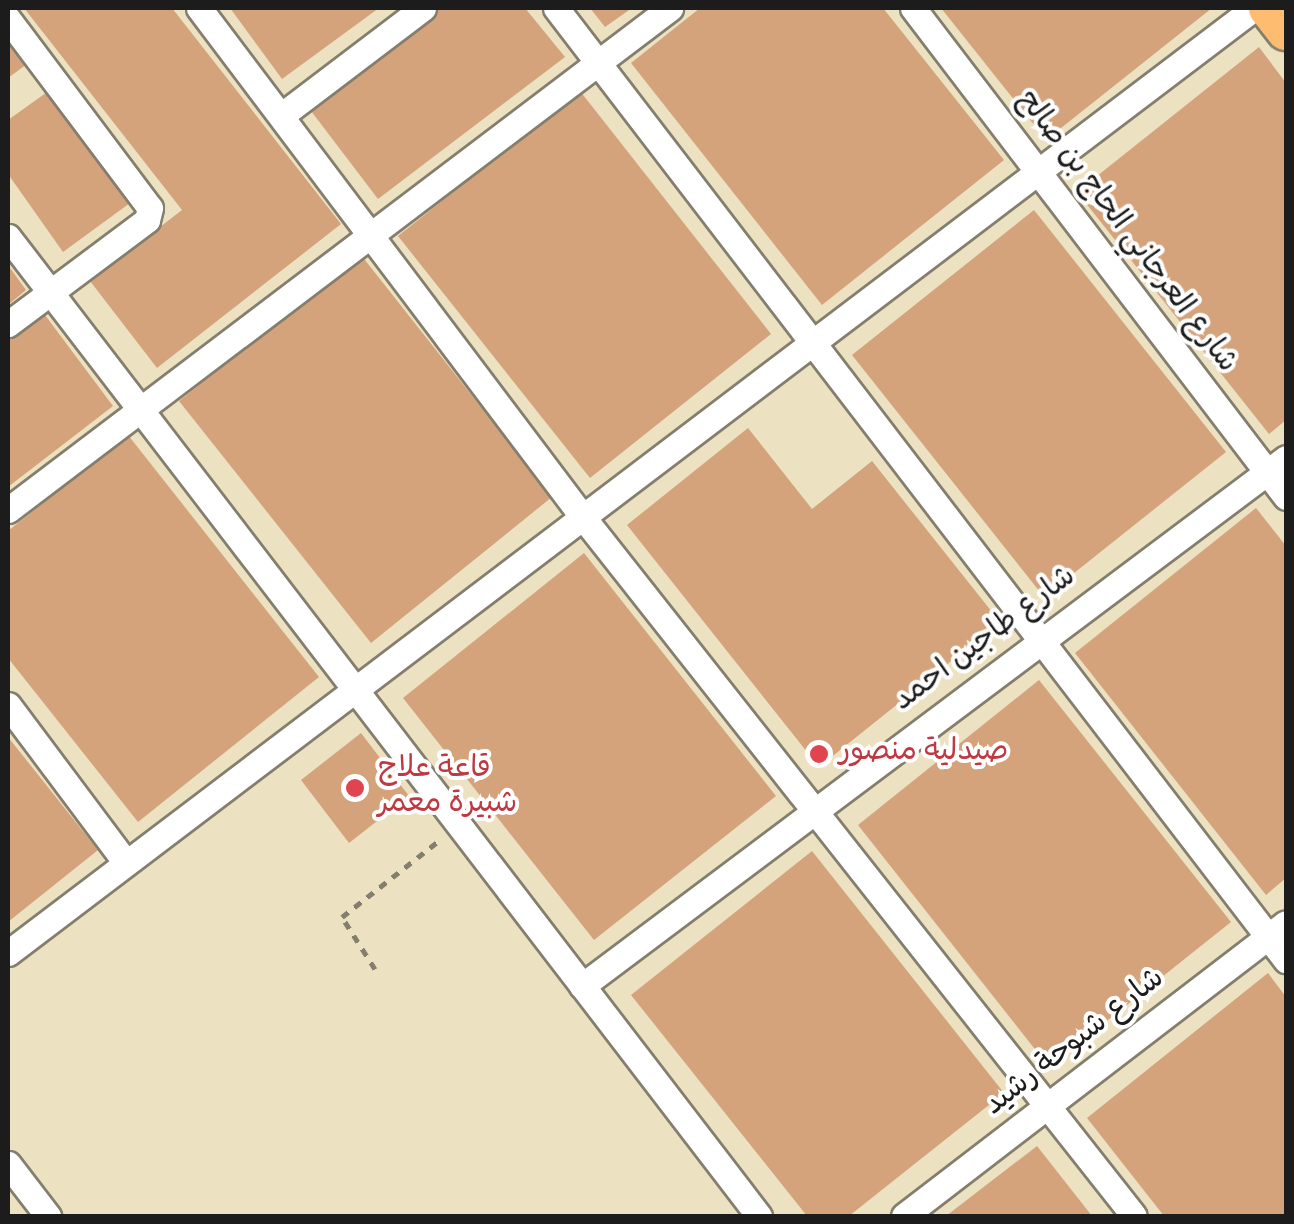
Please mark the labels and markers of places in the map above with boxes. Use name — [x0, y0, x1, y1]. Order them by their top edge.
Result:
place label: صيدلية منصور — [839, 736, 1008, 772]
marker: صيدلية منصور — [808, 743, 830, 765]
place label: قاعة علاج شبيرة معمر — [378, 753, 517, 824]
marker: قاعة علاج شبيرة معمر — [342, 775, 368, 801]

